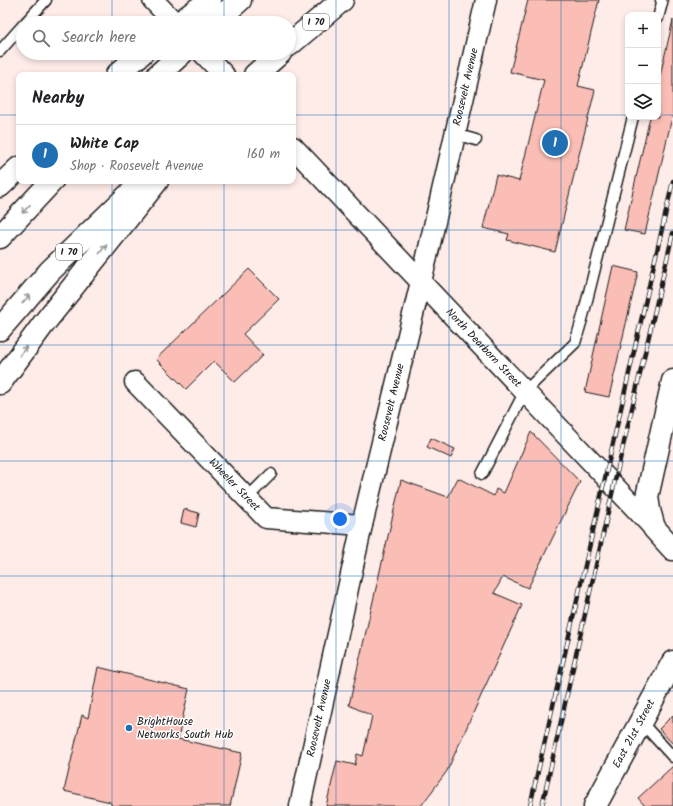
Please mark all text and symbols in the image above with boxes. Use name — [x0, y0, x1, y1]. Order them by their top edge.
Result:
map controls — [625, 12, 661, 120]
button: + — [625, 12, 661, 48]
road number: I 70 — [303, 14, 329, 30]
search box — [16, 16, 296, 60]
text: Search here — [62, 26, 136, 50]
icon: search — [30, 27, 52, 49]
street label: Roosevelt Avenue — [448, 46, 484, 128]
button: − — [625, 48, 661, 84]
button: layers — [625, 84, 661, 120]
text: Nearby — [32, 85, 84, 112]
pin: 1 — [542, 128, 568, 158]
text: White Cap — [70, 132, 139, 156]
text: 1 — [43, 144, 47, 165]
text: 160 m — [247, 144, 280, 165]
text: Shop · Roosevelt Avenue — [70, 156, 203, 177]
one-way arrow — [21, 204, 30, 214]
one-way arrow — [99, 243, 107, 254]
road number: I 70 — [56, 244, 82, 260]
one-way arrow — [21, 294, 30, 305]
street label: North Dearborn Street — [441, 304, 526, 393]
one-way arrow — [19, 346, 28, 357]
street label: Roosevelt Avenue — [374, 362, 410, 443]
street label: Wheeler Street — [204, 454, 265, 516]
your location — [330, 509, 350, 529]
street label: Roosevelt Avenue — [302, 677, 337, 759]
street label: East 21st Street — [608, 695, 660, 772]
place label: BrightHouse Networks South Hub — [137, 713, 233, 744]
marker: BrightHouse Networks South Hub — [124, 723, 134, 733]

